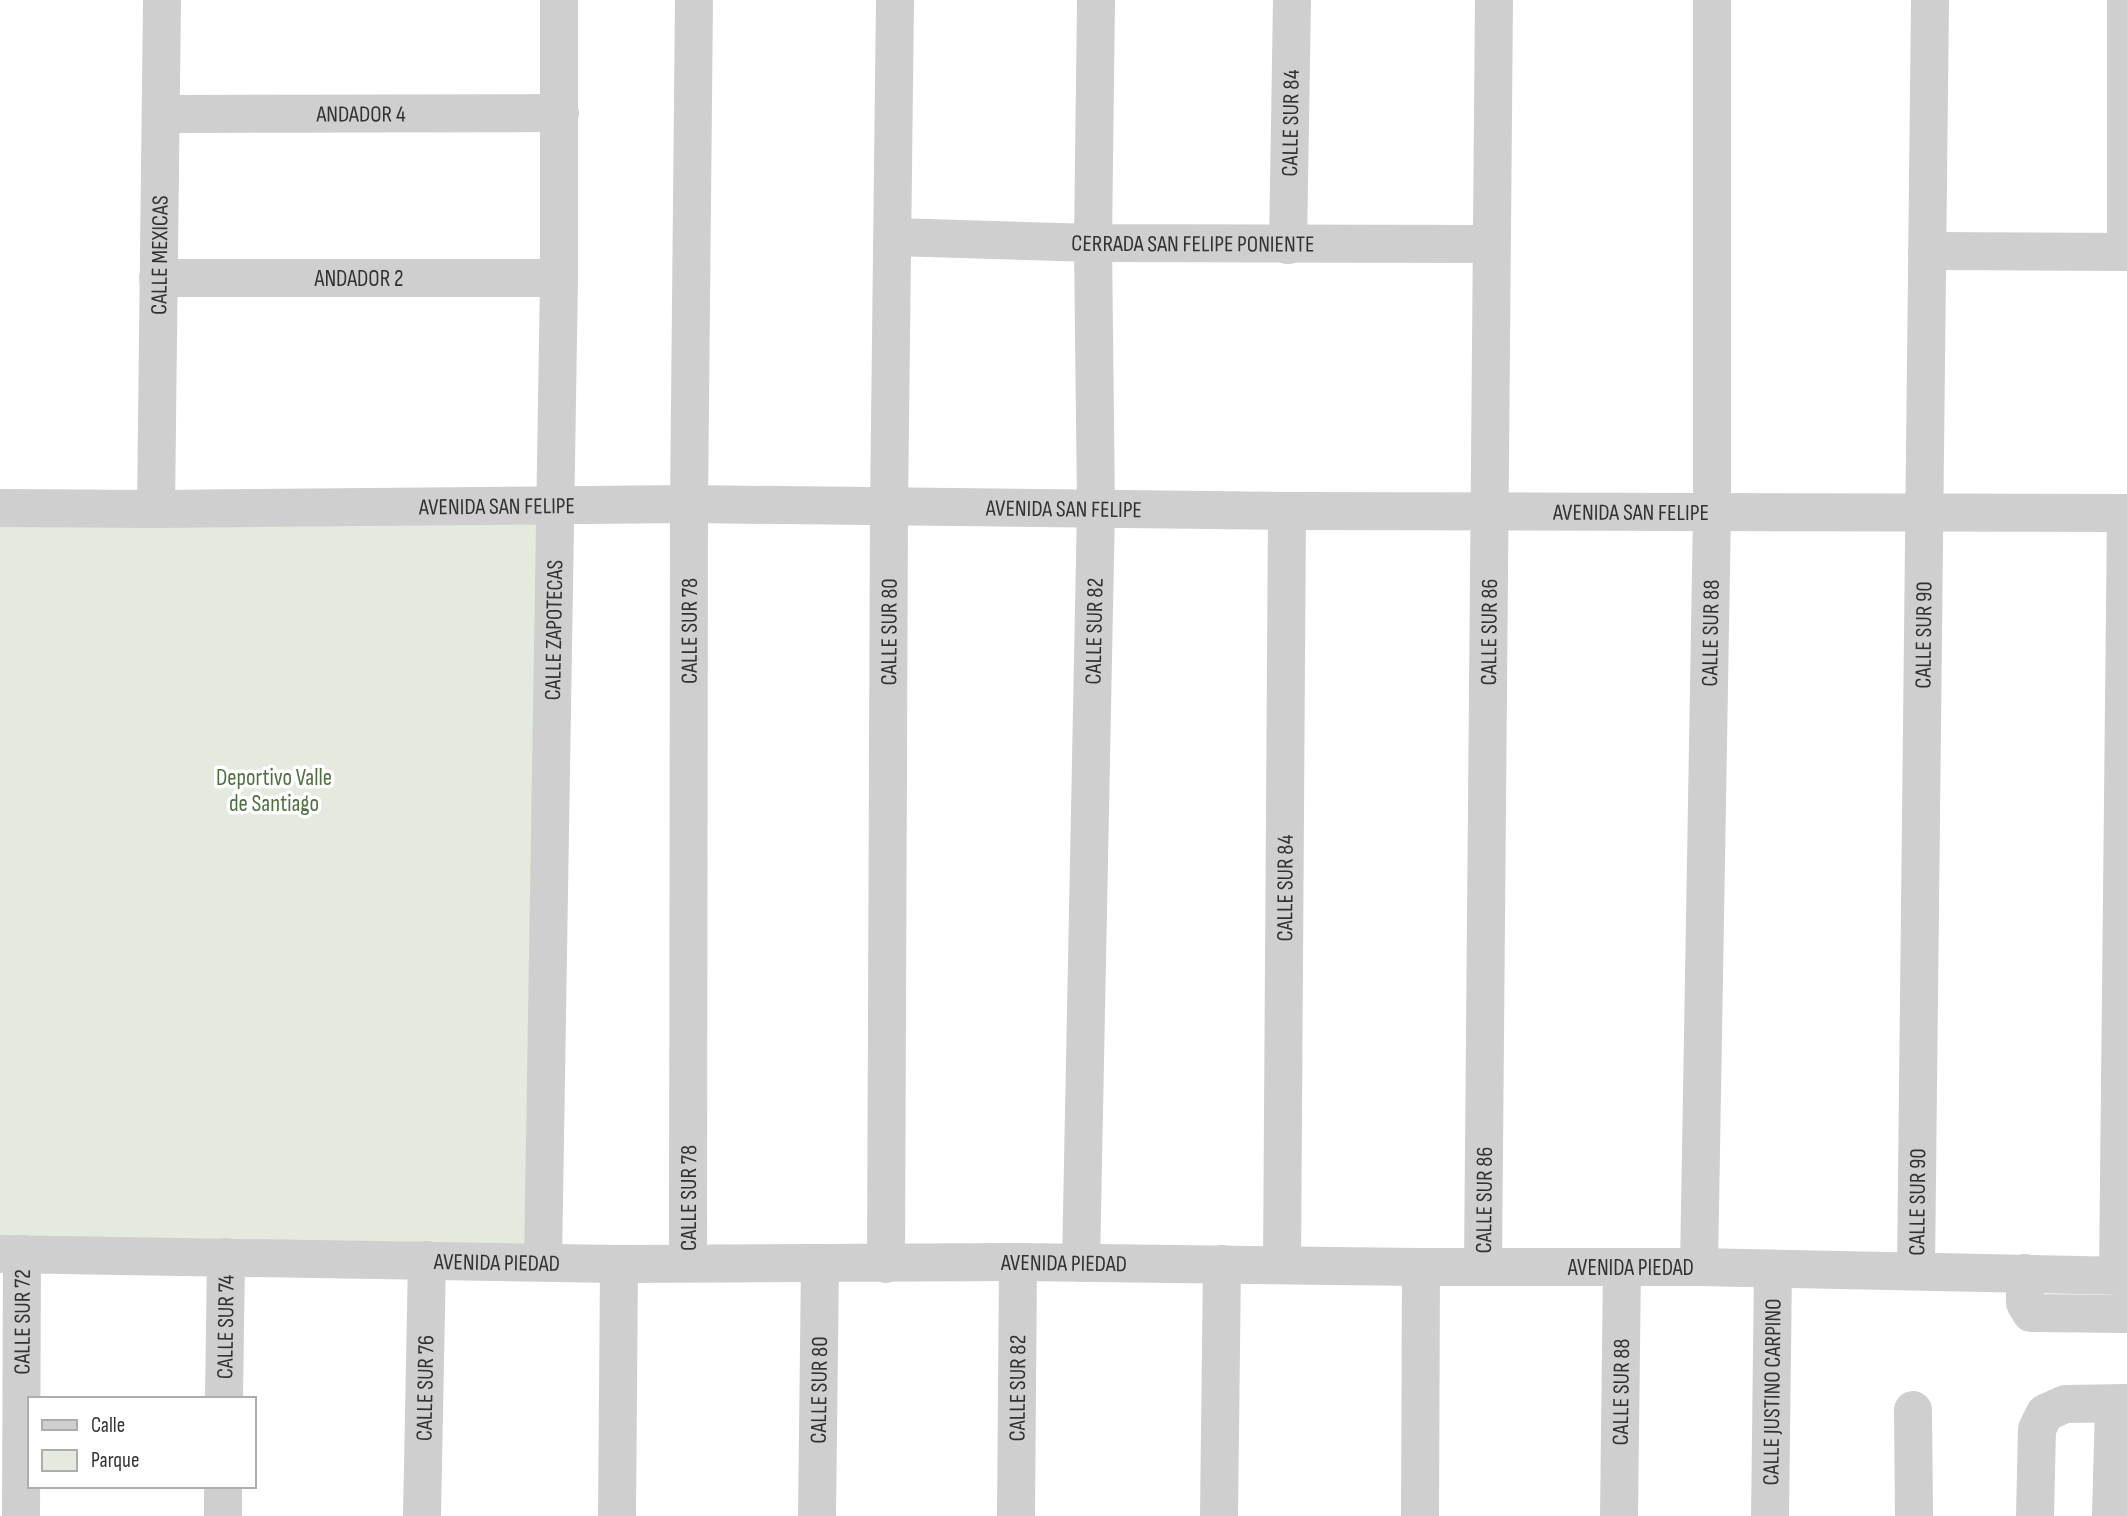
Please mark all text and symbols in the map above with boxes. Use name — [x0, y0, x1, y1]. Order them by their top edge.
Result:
street label: CALLE SUR 84 — [1276, 69, 1306, 177]
street label: ANDADOR 4 — [315, 100, 406, 129]
street label: CALLE MEXICAS — [145, 195, 175, 315]
street label: CERRADA SAN FELIPE PONIENTE — [1071, 229, 1315, 259]
street label: ANDADOR 2 — [314, 265, 403, 293]
street label: AVENIDA SAN FELIPE — [418, 492, 575, 522]
street label: AVENIDA SAN FELIPE — [985, 494, 1142, 524]
street label: AVENIDA SAN FELIPE — [1552, 499, 1709, 527]
street label: CALLE ZAPOTECAS — [539, 560, 569, 701]
street label: CALLE SUR 78 — [676, 578, 704, 684]
street label: CALLE SUR 80 — [875, 578, 904, 686]
street label: CALLE SUR 82 — [1079, 578, 1110, 685]
street label: CALLE SUR 86 — [1475, 578, 1504, 686]
street label: CALLE SUR 88 — [1696, 579, 1726, 687]
street label: CALLE SUR 90 — [1909, 581, 1939, 689]
park label: Deportivo Valle de Santiago — [216, 764, 332, 818]
street label: CALLE SUR 84 — [1271, 834, 1300, 942]
street label: CALLE SUR 78 — [675, 1145, 703, 1251]
street label: CALLE SUR 86 — [1470, 1146, 1499, 1254]
street label: CALLE SUR 90 — [1903, 1148, 1932, 1256]
street label: AVENIDA PIEDAD — [433, 1248, 560, 1278]
street label: AVENIDA PIEDAD — [1000, 1249, 1127, 1278]
street label: AVENIDA PIEDAD — [1567, 1254, 1694, 1282]
street label: CALLE SUR 72 — [9, 1269, 37, 1375]
street label: CALLE SUR 74 — [211, 1274, 241, 1379]
street label: CALLE JUSTINO CARPINO — [1757, 1298, 1788, 1486]
street label: CALLE SUR 76 — [410, 1335, 441, 1441]
street label: CALLE SUR 82 — [1004, 1335, 1032, 1441]
street label: CALLE SUR 80 — [805, 1336, 834, 1444]
street label: CALLE SUR 88 — [1607, 1338, 1636, 1446]
legend — [28, 1397, 256, 1488]
text: Calle — [91, 1413, 125, 1438]
text: Parque — [91, 1448, 139, 1473]

